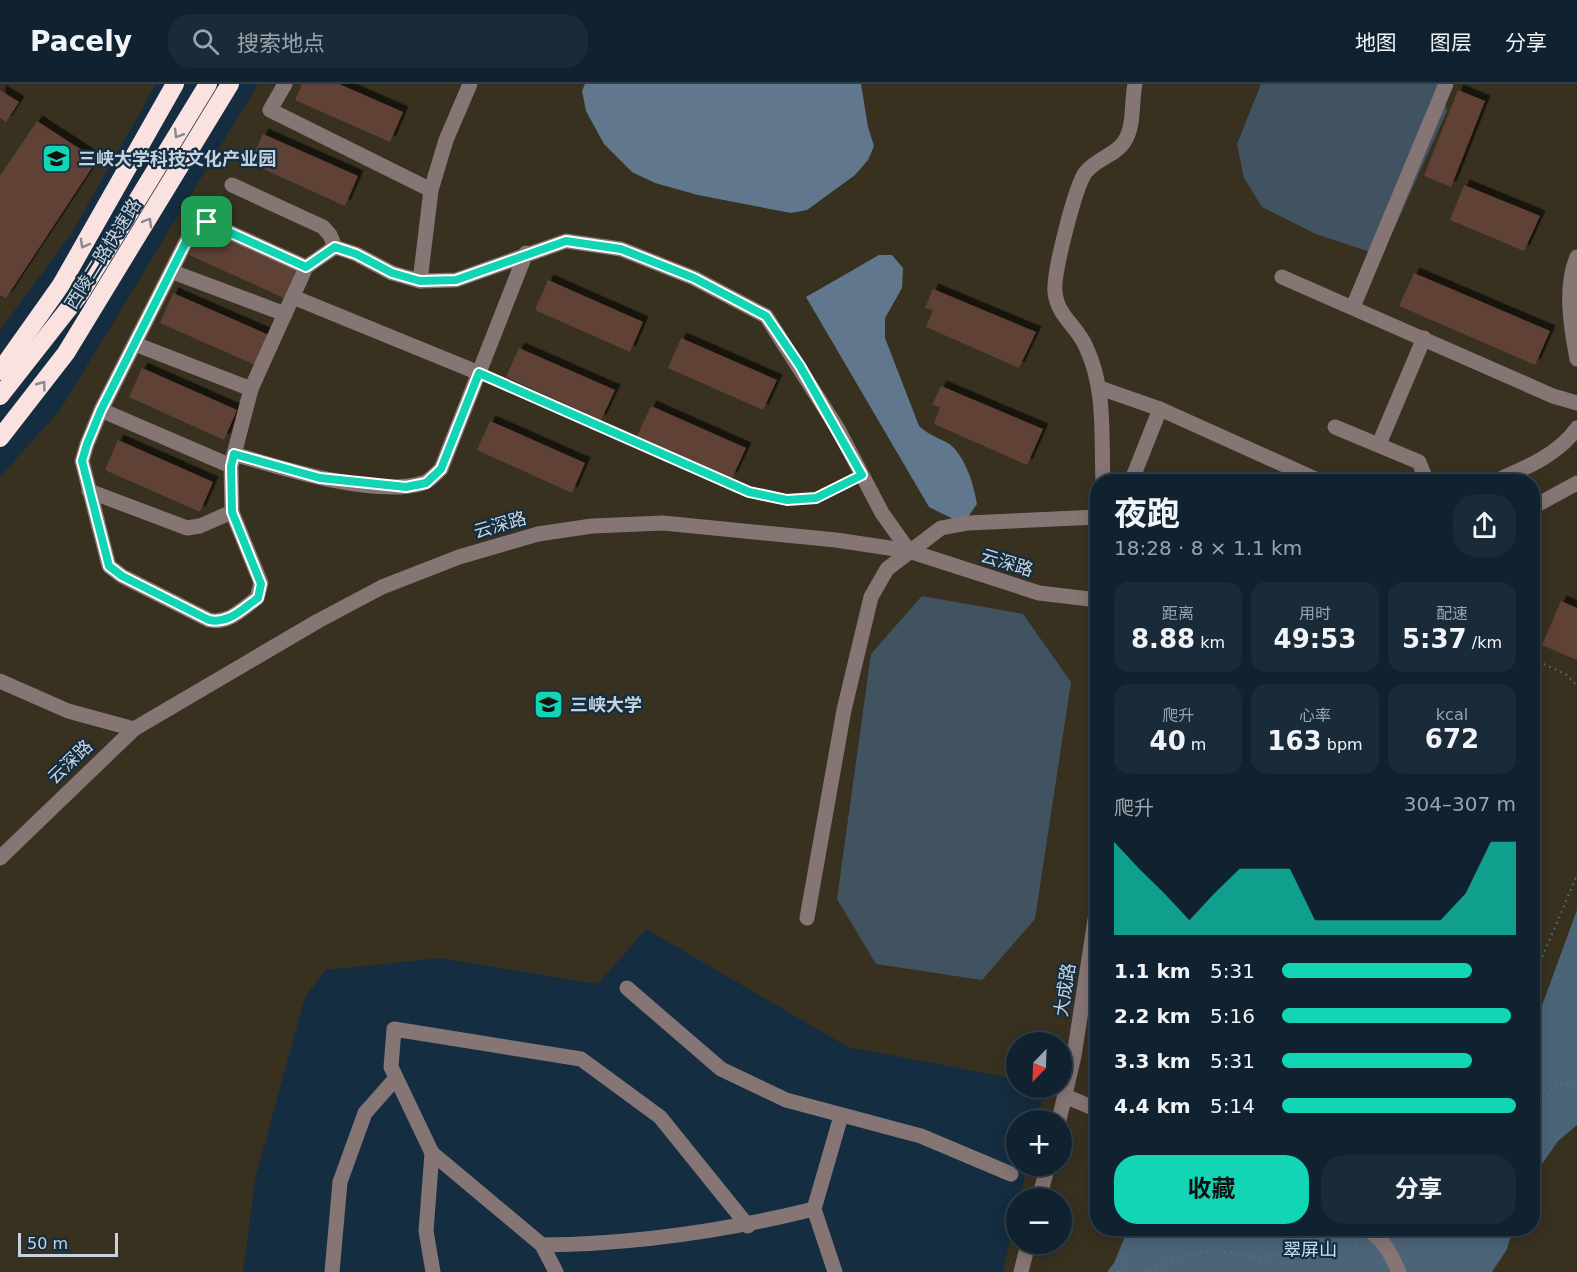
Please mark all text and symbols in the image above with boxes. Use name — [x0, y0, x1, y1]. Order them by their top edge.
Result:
search box — [168, 14, 588, 68]
text: Pacely — [30, 25, 132, 58]
icon: search — [189, 25, 222, 58]
text: 搜索地点 — [237, 31, 325, 56]
text: 地图 — [1355, 31, 1397, 55]
text: 图层 — [1430, 31, 1472, 55]
text: 分享 — [1505, 31, 1547, 55]
one-way arrow — [173, 128, 185, 138]
school or university icon: 三峡大学科技文化产业园 — [41, 143, 73, 175]
place label: 三峡大学科技文化产业园 — [78, 148, 276, 169]
street label: 西陵二路快速路 — [60, 195, 145, 313]
pin — [181, 196, 232, 247]
icon: arrive — [190, 205, 223, 238]
one-way arrow — [141, 218, 152, 228]
one-way arrow — [80, 238, 91, 248]
one-way arrow — [34, 381, 45, 392]
text: 夜跑 — [1114, 494, 1180, 533]
button: share — [1453, 494, 1516, 557]
street label: 云深路 — [471, 507, 529, 542]
text: 18:28 · 8 × 1.1 km — [1114, 536, 1302, 560]
street label: 云深路 — [978, 545, 1036, 580]
text: 距离 — [1162, 604, 1194, 623]
text: 用时 — [1299, 604, 1331, 623]
text: 配速 — [1436, 604, 1468, 623]
text: 8.88 — [1131, 624, 1195, 654]
text: 49:53 — [1274, 624, 1356, 654]
text: 5:37 — [1402, 624, 1467, 654]
text: km — [1195, 633, 1225, 652]
text: /km — [1467, 633, 1502, 652]
school or university icon: 三峡大学 — [533, 689, 565, 721]
place label: 三峡大学 — [570, 694, 642, 715]
text: kcal — [1436, 705, 1468, 724]
text: 爬升 — [1162, 706, 1194, 725]
text: 心率 — [1299, 706, 1331, 725]
text: 672 — [1425, 724, 1479, 754]
text: 40 — [1150, 726, 1186, 756]
text: 163 — [1267, 726, 1322, 756]
street label: 云深路 — [43, 735, 96, 788]
text: m — [1186, 735, 1206, 754]
text: bpm — [1322, 735, 1363, 754]
text: 304–307 m — [1404, 792, 1516, 816]
text: 爬升 — [1114, 796, 1154, 820]
text: 1.1 km — [1114, 959, 1191, 983]
text: 5:31 — [1210, 959, 1255, 983]
street label: 大成路 — [1050, 962, 1079, 1018]
text: 2.2 km — [1114, 1004, 1191, 1028]
text: 5:16 — [1210, 1004, 1255, 1028]
north arrow — [1006, 1032, 1072, 1098]
map controls — [1006, 1032, 1072, 1254]
text: 3.3 km — [1114, 1049, 1191, 1073]
text: 5:31 — [1210, 1049, 1255, 1073]
text: 4.4 km — [1114, 1094, 1191, 1118]
text: 5:14 — [1210, 1094, 1255, 1118]
button: + — [1006, 1110, 1072, 1176]
button: 收藏 — [1114, 1155, 1309, 1224]
button: 分享 — [1321, 1155, 1516, 1224]
button: − — [1006, 1188, 1072, 1254]
scale bar — [18, 1230, 118, 1258]
text: 50 m — [27, 1234, 68, 1253]
park label: 翠屏山 — [1283, 1239, 1337, 1260]

